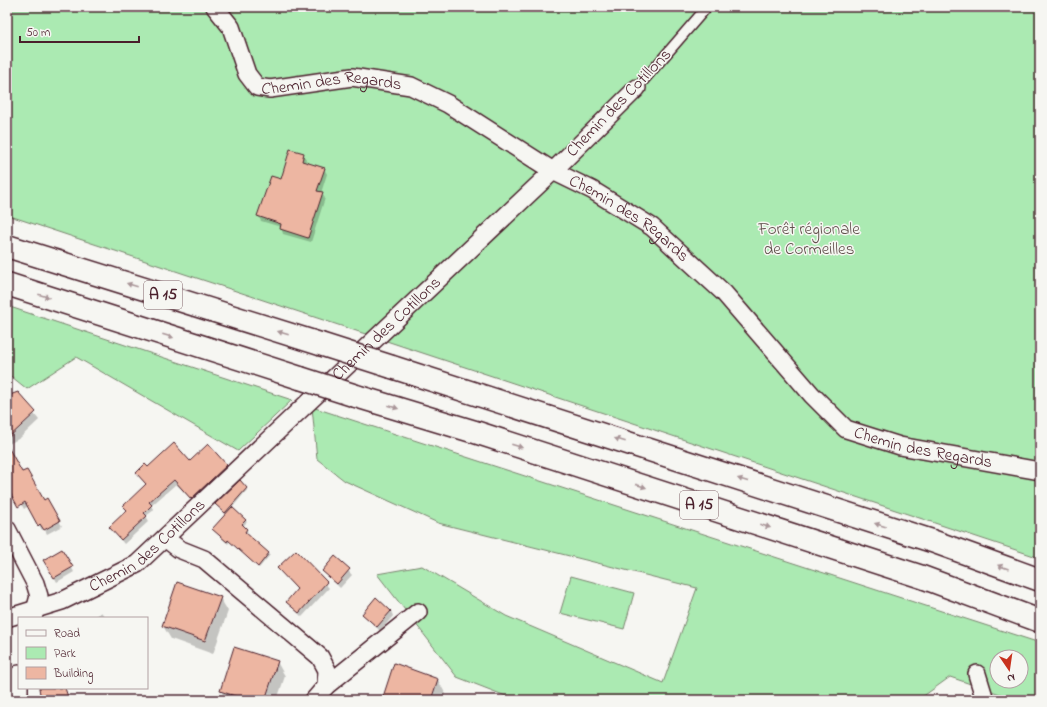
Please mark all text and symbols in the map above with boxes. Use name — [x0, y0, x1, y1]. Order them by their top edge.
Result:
scale bar — [20, 18, 139, 44]
text: 50 m — [26, 24, 50, 42]
street label: Chemin des Cotillons — [561, 43, 677, 163]
street label: Chemin des Regards — [260, 64, 403, 101]
street label: Chemin des Regards — [565, 168, 695, 268]
park label: Forêt régionale de Cormeilles — [757, 217, 860, 262]
street label: Chemin des Cotillons — [326, 270, 447, 387]
road number: A 15 — [144, 281, 182, 309]
one-way arrow — [125, 282, 137, 288]
one-way arrow — [38, 293, 50, 299]
one-way arrow — [276, 330, 288, 336]
one-way arrow — [162, 333, 174, 339]
one-way arrow — [387, 404, 399, 410]
street label: Chemin des Regards — [851, 420, 994, 475]
one-way arrow — [613, 437, 625, 443]
one-way arrow — [512, 443, 524, 449]
one-way arrow — [737, 477, 749, 483]
one-way arrow — [635, 483, 647, 489]
road number: A 15 — [680, 491, 718, 519]
street label: Chemin des Cotillons — [85, 493, 211, 598]
one-way arrow — [874, 521, 886, 527]
one-way arrow — [759, 523, 771, 529]
one-way arrow — [997, 564, 1009, 570]
legend — [18, 617, 148, 689]
text: Road — [54, 625, 80, 643]
text: Park — [54, 645, 76, 663]
north arrow — [989, 649, 1029, 689]
text: Building — [53, 665, 93, 684]
text: N — [1006, 669, 1016, 686]

